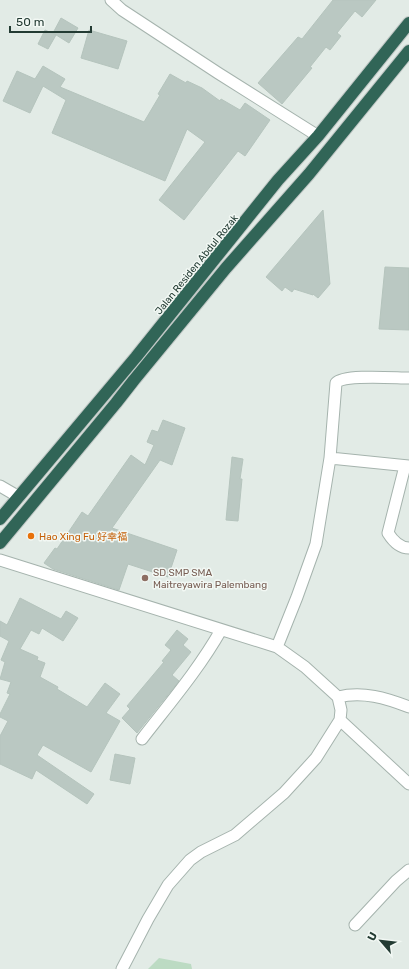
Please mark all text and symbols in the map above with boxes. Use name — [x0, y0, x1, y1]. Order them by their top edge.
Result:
scale bar — [10, 8, 91, 34]
text: 50 m — [16, 15, 44, 29]
street label: Jalan Residen Abdul Rozak — [153, 212, 241, 317]
marker: Hao Xing Fu 好幸福 — [26, 531, 36, 541]
place label: Hao Xing Fu 好幸福 — [39, 531, 127, 543]
place label: SD SMP SMA Maitreyawira Palembang — [153, 567, 267, 591]
marker: SD SMP SMA Maitreyawira Palembang — [140, 573, 150, 583]
north arrow — [361, 921, 401, 961]
text: U — [365, 930, 380, 943]

